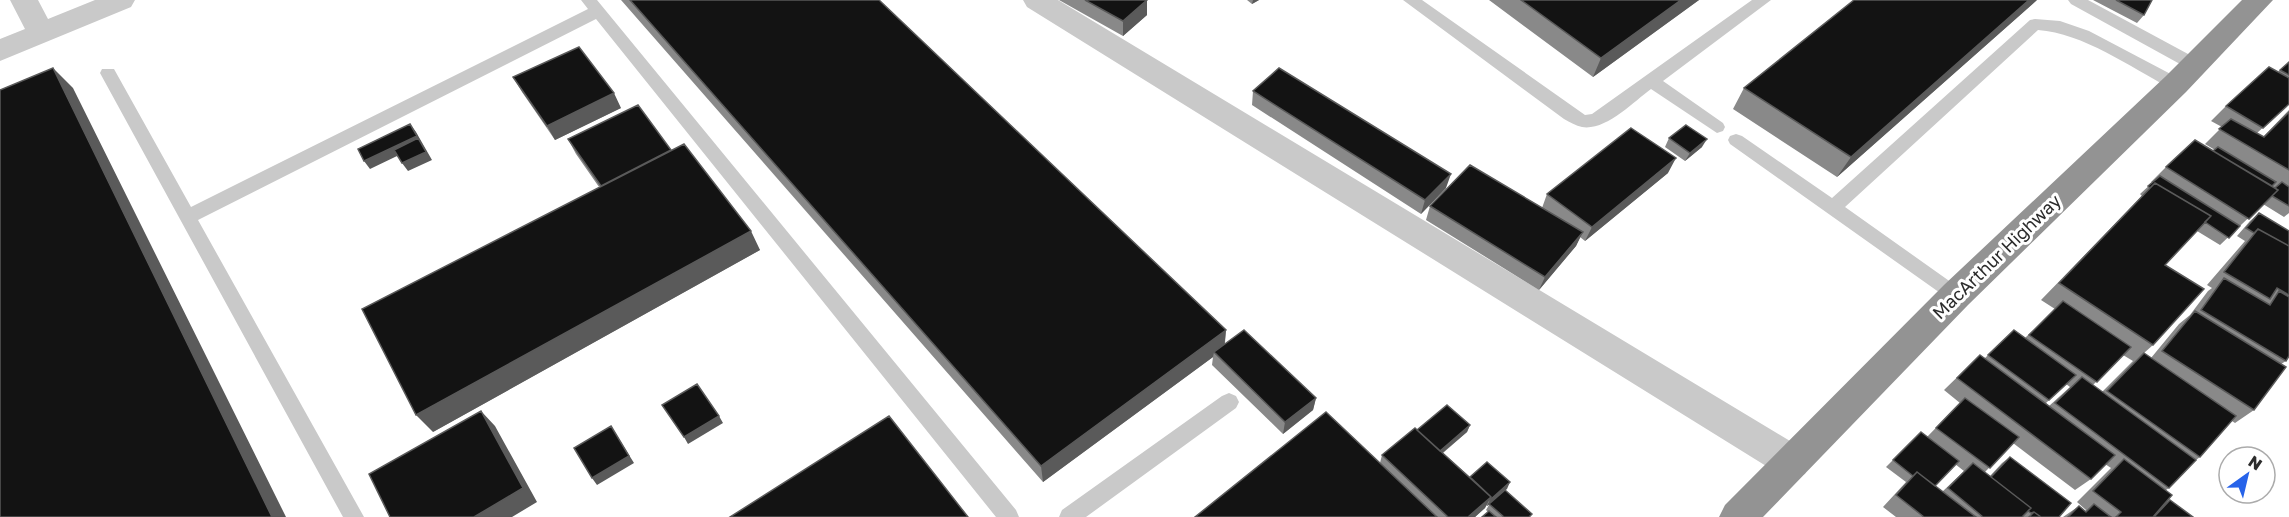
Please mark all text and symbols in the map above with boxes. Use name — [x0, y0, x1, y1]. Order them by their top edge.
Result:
street label: MacArthur Highway — [1927, 189, 2065, 323]
north arrow — [2217, 445, 2277, 505]
text: N — [2245, 451, 2266, 474]

